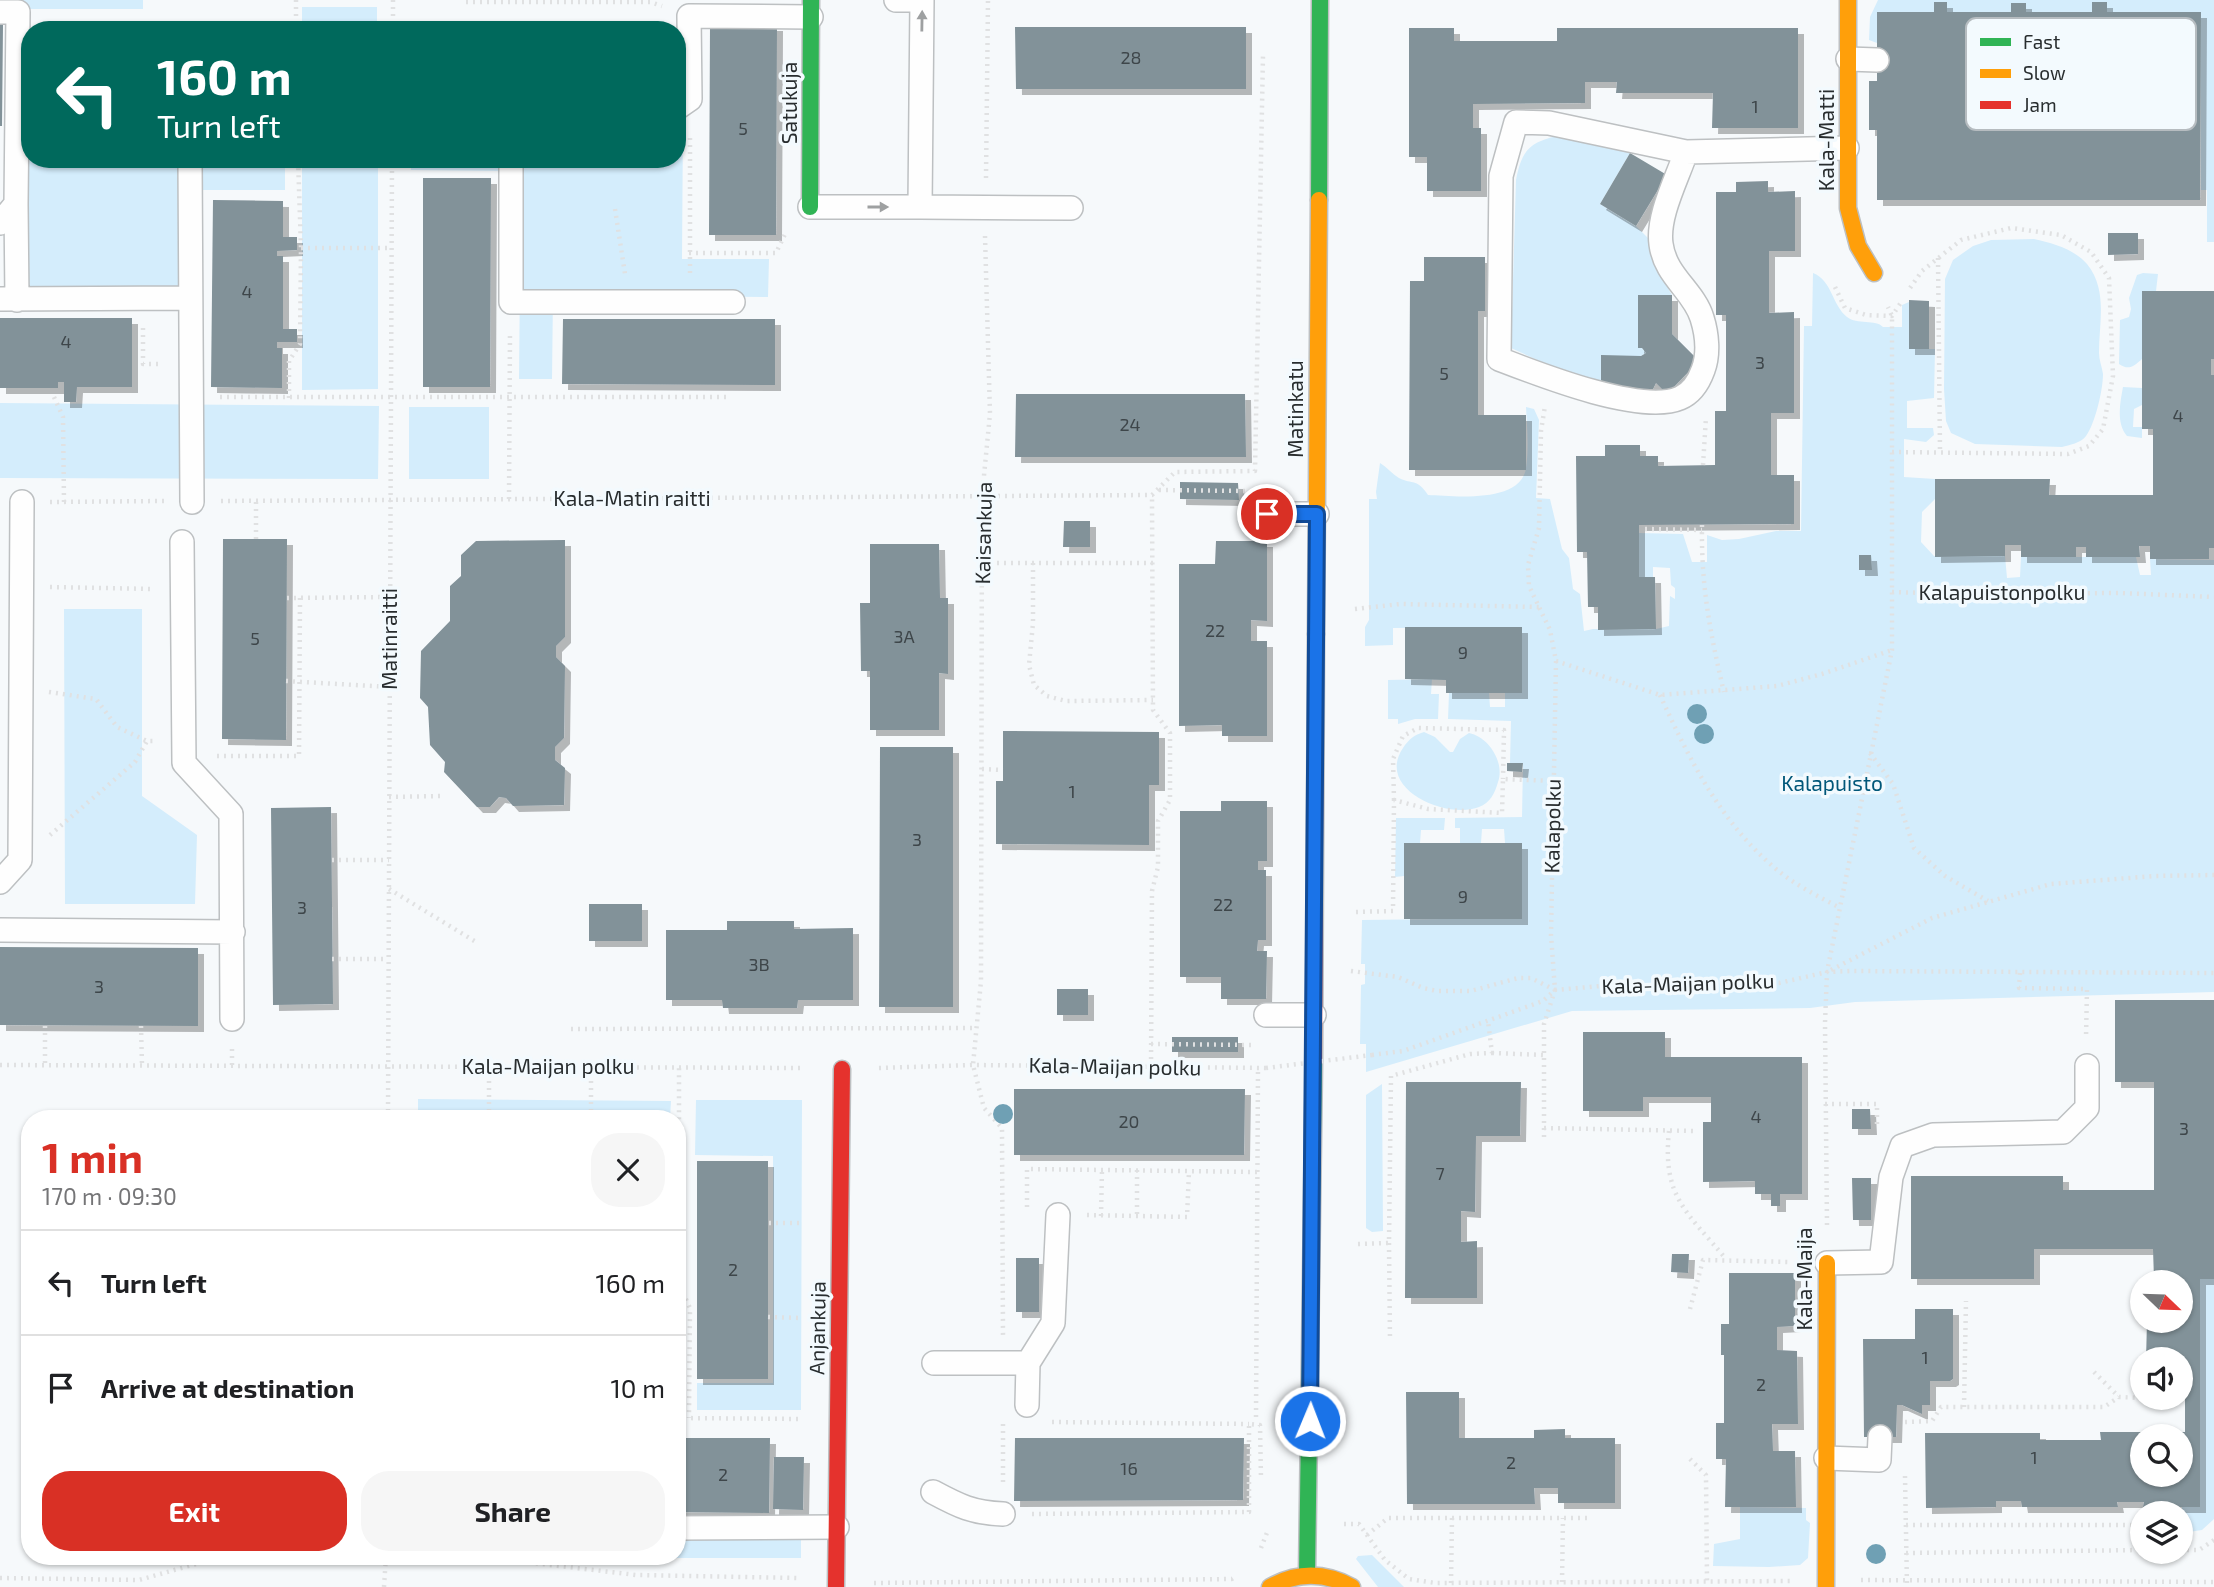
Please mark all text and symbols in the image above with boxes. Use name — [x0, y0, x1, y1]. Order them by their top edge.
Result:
one-way arrow — [916, 9, 928, 31]
legend — [1966, 18, 2196, 130]
text: Fast — [2023, 30, 2060, 53]
text: 160 m — [157, 46, 292, 105]
house number: 28 — [1120, 46, 1142, 68]
icon: left — [42, 49, 133, 140]
text: Slow — [2023, 61, 2066, 84]
street label: Satukuja — [776, 62, 802, 144]
street label: Kala-Matti — [1813, 89, 1838, 191]
text: Jam — [2023, 93, 2057, 116]
house number: 1 — [1751, 95, 1759, 117]
text: Turn left — [157, 106, 281, 144]
house number: 5 — [738, 117, 748, 139]
one-way arrow — [867, 201, 889, 213]
house number: 4 — [241, 280, 253, 302]
house number: 4 — [60, 330, 72, 352]
house number: 3 — [1755, 351, 1765, 373]
street label: Matinkatu — [1282, 360, 1307, 458]
house number: 5 — [1439, 362, 1449, 384]
house number: 4 — [2172, 404, 2184, 426]
house number: 24 — [1119, 413, 1141, 435]
street label: Kaisankuja — [969, 481, 997, 585]
pin — [1237, 484, 1297, 544]
street label: Kala-Matin raitti — [553, 485, 711, 510]
icon: arrive — [1248, 495, 1286, 533]
street label: Kalapuistonpolku — [1919, 579, 2085, 604]
street label: Matinraitti — [376, 588, 401, 690]
house number: 22 — [1205, 619, 1225, 641]
house number: 3A — [893, 625, 915, 647]
house number: 5 — [250, 627, 260, 649]
house number: 9 — [1458, 641, 1468, 663]
park label: Kalapuisto — [1781, 770, 1883, 795]
street label: Kalapolku — [1538, 778, 1565, 874]
house number: 1 — [1068, 780, 1076, 802]
house number: 3 — [912, 828, 922, 850]
house number: 9 — [1458, 885, 1468, 907]
house number: 22 — [1213, 893, 1233, 915]
house number: 3 — [297, 896, 307, 918]
house number: 3B — [748, 953, 770, 975]
street label: Kala-Maijan polku — [1601, 967, 1775, 999]
house number: 3 — [94, 975, 104, 997]
street label: Kala-Maijan polku — [1028, 1051, 1202, 1081]
street label: Kala-Maijan polku — [462, 1053, 634, 1079]
house number: 4 — [1750, 1105, 1762, 1127]
house number: 20 — [1119, 1110, 1139, 1132]
house number: 3 — [2179, 1117, 2189, 1139]
text: 1 min — [42, 1131, 143, 1181]
button: close — [591, 1133, 665, 1207]
house number: 7 — [1435, 1162, 1445, 1184]
text: 170 m · 09:30 — [42, 1182, 177, 1210]
street label: Kala-Maija — [1791, 1227, 1817, 1331]
house number: 2 — [728, 1258, 738, 1280]
icon: left — [42, 1264, 80, 1302]
text: Turn left — [101, 1267, 207, 1298]
text: 160 m — [596, 1267, 665, 1298]
north arrow — [2130, 1270, 2193, 1334]
map controls — [2130, 1270, 2193, 1564]
street label: Anjankuja — [803, 1281, 831, 1375]
house number: 1 — [1921, 1346, 1929, 1368]
button: sound — [2130, 1347, 2193, 1410]
icon: arrive — [42, 1369, 80, 1407]
text: Arrive at destination — [101, 1372, 354, 1403]
text: 10 m — [610, 1372, 665, 1403]
house number: 2 — [1756, 1373, 1766, 1395]
position arrow — [1273, 1384, 1347, 1458]
button: search — [2130, 1424, 2193, 1487]
house number: 1 — [2030, 1446, 2038, 1468]
house number: 2 — [1506, 1451, 1516, 1473]
house number: 16 — [1120, 1457, 1138, 1479]
house number: 2 — [718, 1463, 728, 1485]
button: Exit — [42, 1471, 347, 1551]
button: Share — [361, 1471, 665, 1551]
button: layers — [2130, 1501, 2193, 1564]

